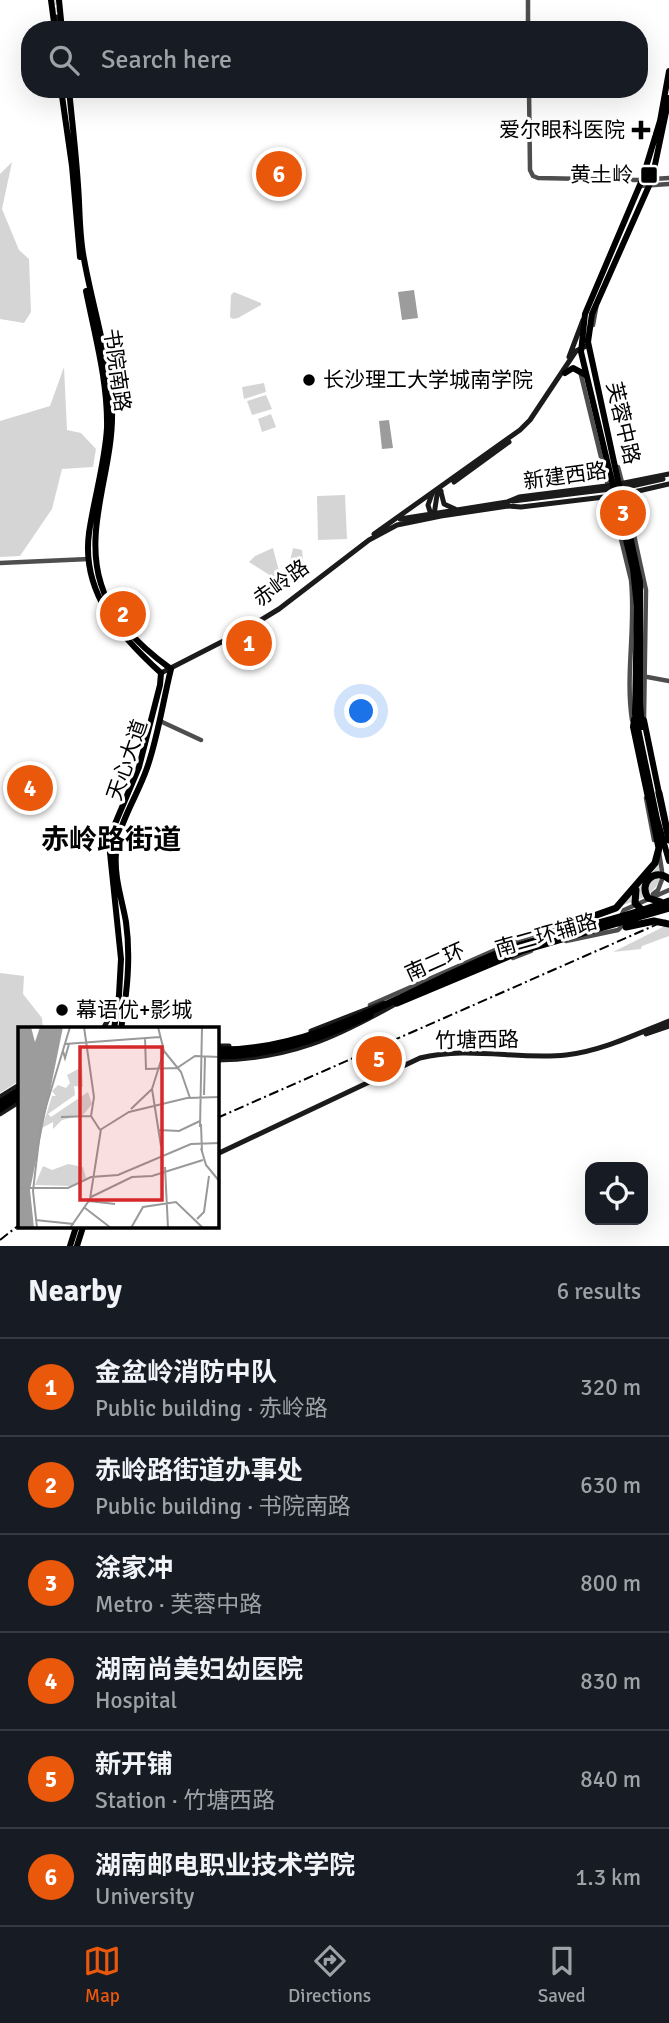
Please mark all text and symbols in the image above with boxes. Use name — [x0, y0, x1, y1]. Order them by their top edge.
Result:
search box — [21, 21, 648, 98]
icon: search — [45, 41, 83, 79]
text: Search here — [101, 44, 232, 76]
place label: 爱尔眼科医院 — [499, 117, 625, 143]
marker: 爱尔眼科医院 — [631, 120, 651, 140]
pin: 6 — [256, 148, 302, 200]
place label: 黄土岭 — [570, 162, 633, 188]
marker: 黄土岭 — [639, 165, 659, 185]
street label: 书院南路 — [98, 327, 136, 413]
place label: 长沙理工大学城南学院 — [323, 367, 533, 393]
marker: 长沙理工大学城南学院 — [301, 372, 317, 388]
street label: 芙蓉中路 — [601, 379, 645, 467]
street label: 新建西路 — [522, 457, 608, 495]
pin: 3 — [600, 487, 646, 539]
street label: 赤岭路 — [248, 554, 314, 612]
pin: 2 — [100, 588, 146, 640]
pin: 1 — [226, 617, 272, 669]
your location — [344, 694, 378, 728]
street label: 天心大道 — [101, 716, 153, 804]
pin: 4 — [7, 762, 53, 814]
district label: 赤岭路街道 — [41, 823, 181, 857]
street label: 南二环辅路 — [492, 908, 600, 962]
street label: 南二环 — [401, 937, 469, 987]
place label: 幕语优+影城 — [76, 997, 192, 1023]
marker: 幕语优+影城 — [54, 1002, 70, 1018]
street label: 竹塘西路 — [435, 1026, 519, 1054]
inset map — [18, 1027, 219, 1228]
pin: 5 — [356, 1033, 402, 1085]
map controls — [585, 1162, 648, 1225]
button: locate — [585, 1162, 648, 1225]
text: Nearby — [28, 1273, 122, 1310]
text: 6 results — [557, 1277, 641, 1306]
text: 金盆岭消防中队 — [95, 1357, 277, 1389]
text: 1 — [45, 1373, 57, 1402]
text: 320 m — [580, 1373, 641, 1402]
text: Public building · 赤岭路 — [95, 1394, 328, 1423]
text: 赤岭路街道办事处 — [95, 1455, 303, 1487]
text: 2 — [45, 1471, 57, 1500]
text: 630 m — [580, 1471, 641, 1500]
text: Public building · 书院南路 — [95, 1492, 351, 1521]
text: 涂家冲 — [95, 1553, 173, 1585]
text: 3 — [45, 1569, 57, 1598]
text: 800 m — [580, 1569, 641, 1598]
text: Metro · 芙蓉中路 — [95, 1590, 262, 1619]
text: 湖南尚美妇幼医院 — [95, 1654, 303, 1686]
text: 4 — [45, 1667, 57, 1696]
text: 830 m — [580, 1667, 641, 1696]
text: Hospital — [95, 1686, 177, 1715]
text: 新开铺 — [95, 1749, 173, 1781]
text: 5 — [45, 1765, 57, 1794]
text: 840 m — [580, 1765, 641, 1794]
text: Station · 竹塘西路 — [95, 1786, 275, 1815]
text: 湖南邮电职业技术学院 — [95, 1850, 355, 1882]
text: 6 — [45, 1863, 57, 1892]
text: 1.3 km — [575, 1863, 641, 1892]
text: University — [95, 1882, 194, 1911]
tab: Map — [83, 1942, 121, 2008]
tab: Directions — [288, 1942, 371, 2008]
tab: Saved — [538, 1942, 586, 2008]

